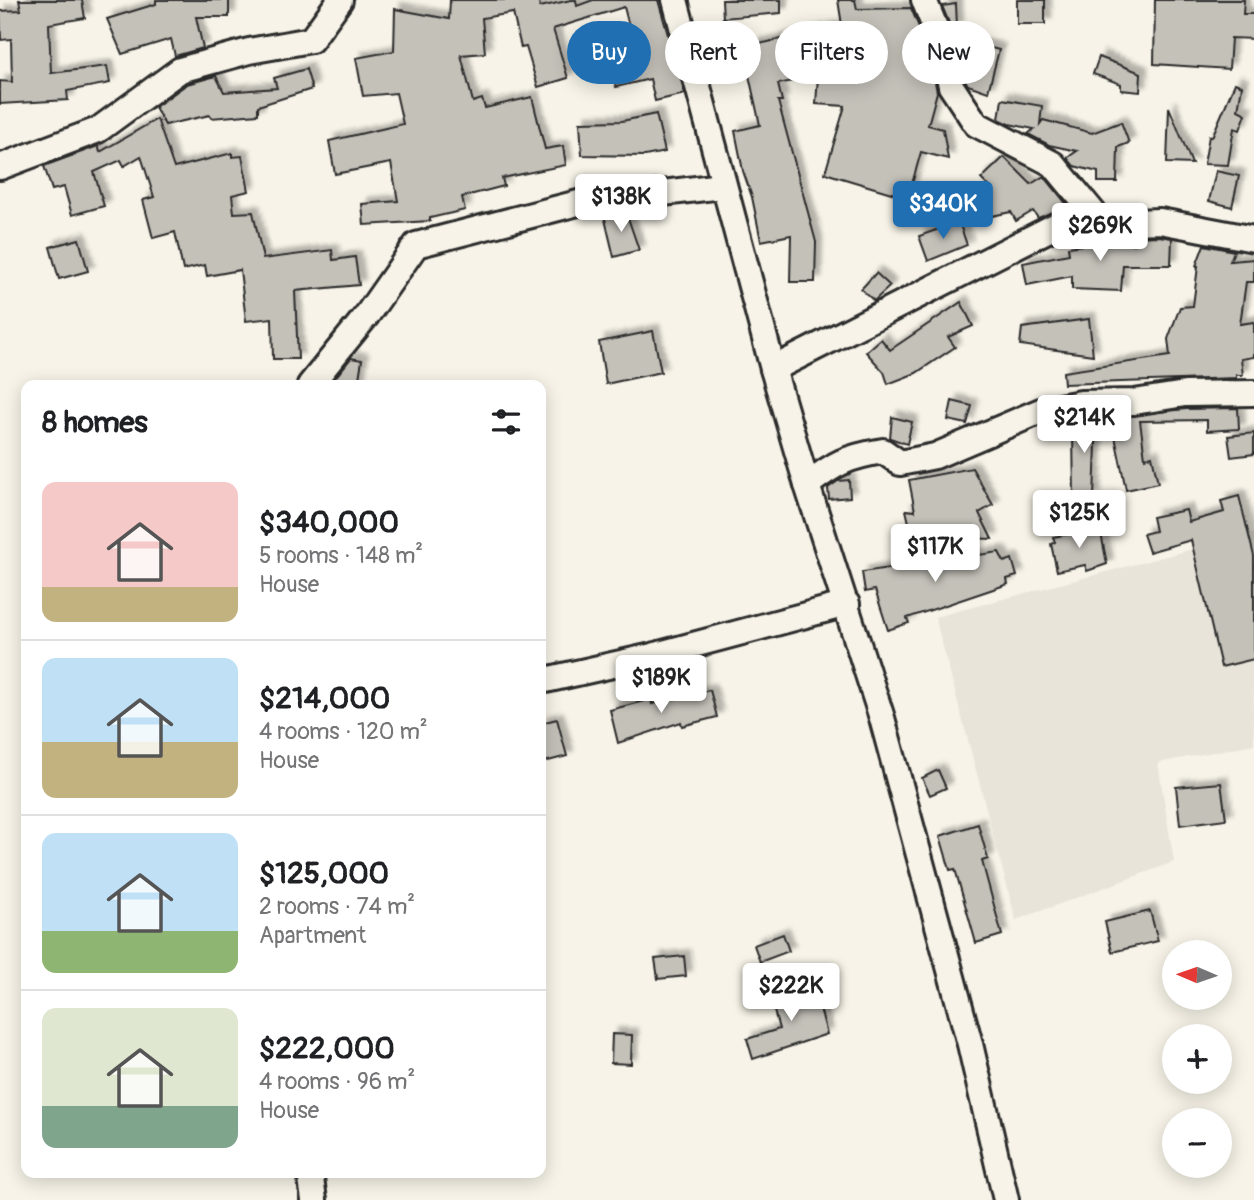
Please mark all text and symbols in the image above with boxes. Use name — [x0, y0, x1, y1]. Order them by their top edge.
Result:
chip: Buy — [567, 21, 651, 84]
chip: Rent — [665, 21, 761, 84]
chip: Filters — [775, 21, 888, 84]
chip: New — [902, 21, 995, 84]
pin: $138K — [572, 174, 670, 234]
text: $138K — [591, 182, 651, 211]
pin: $340K — [894, 182, 992, 241]
text: $340K — [909, 189, 977, 218]
pin: $269K — [1051, 204, 1149, 263]
text: $269K — [1068, 211, 1132, 240]
pin: $214K — [1035, 396, 1133, 455]
icon: filters — [487, 403, 525, 441]
text: $214K — [1053, 403, 1115, 432]
text: 8 homes — [42, 404, 148, 441]
pin: $125K — [1030, 490, 1128, 550]
text: $125K — [1049, 498, 1109, 527]
text: $340,000 — [259, 504, 399, 541]
icon: home — [98, 510, 182, 594]
pin: $117K — [886, 524, 984, 584]
text: $117K — [907, 532, 963, 561]
text: 5 rooms · 148 m² — [259, 541, 423, 570]
text: House — [259, 570, 319, 599]
pin: $189K — [612, 656, 710, 715]
text: $189K — [632, 663, 690, 692]
text: $214,000 — [259, 680, 390, 717]
icon: home — [98, 686, 182, 770]
text: 4 rooms · 120 m² — [259, 717, 428, 746]
text: House — [259, 746, 319, 775]
text: $125,000 — [259, 855, 389, 892]
icon: home — [98, 861, 182, 945]
text: 2 rooms · 74 m² — [259, 892, 415, 921]
text: Apartment — [259, 921, 366, 950]
north arrow — [1162, 940, 1232, 1010]
map controls — [1162, 940, 1232, 1178]
pin: $222K — [742, 964, 840, 1023]
text: $222K — [759, 971, 823, 1000]
button: + — [1162, 1024, 1232, 1094]
text: $222,000 — [259, 1030, 395, 1067]
icon: home — [98, 1036, 182, 1120]
text: 4 rooms · 96 m² — [259, 1067, 415, 1096]
text: House — [259, 1096, 319, 1125]
button: − — [1162, 1108, 1232, 1178]

